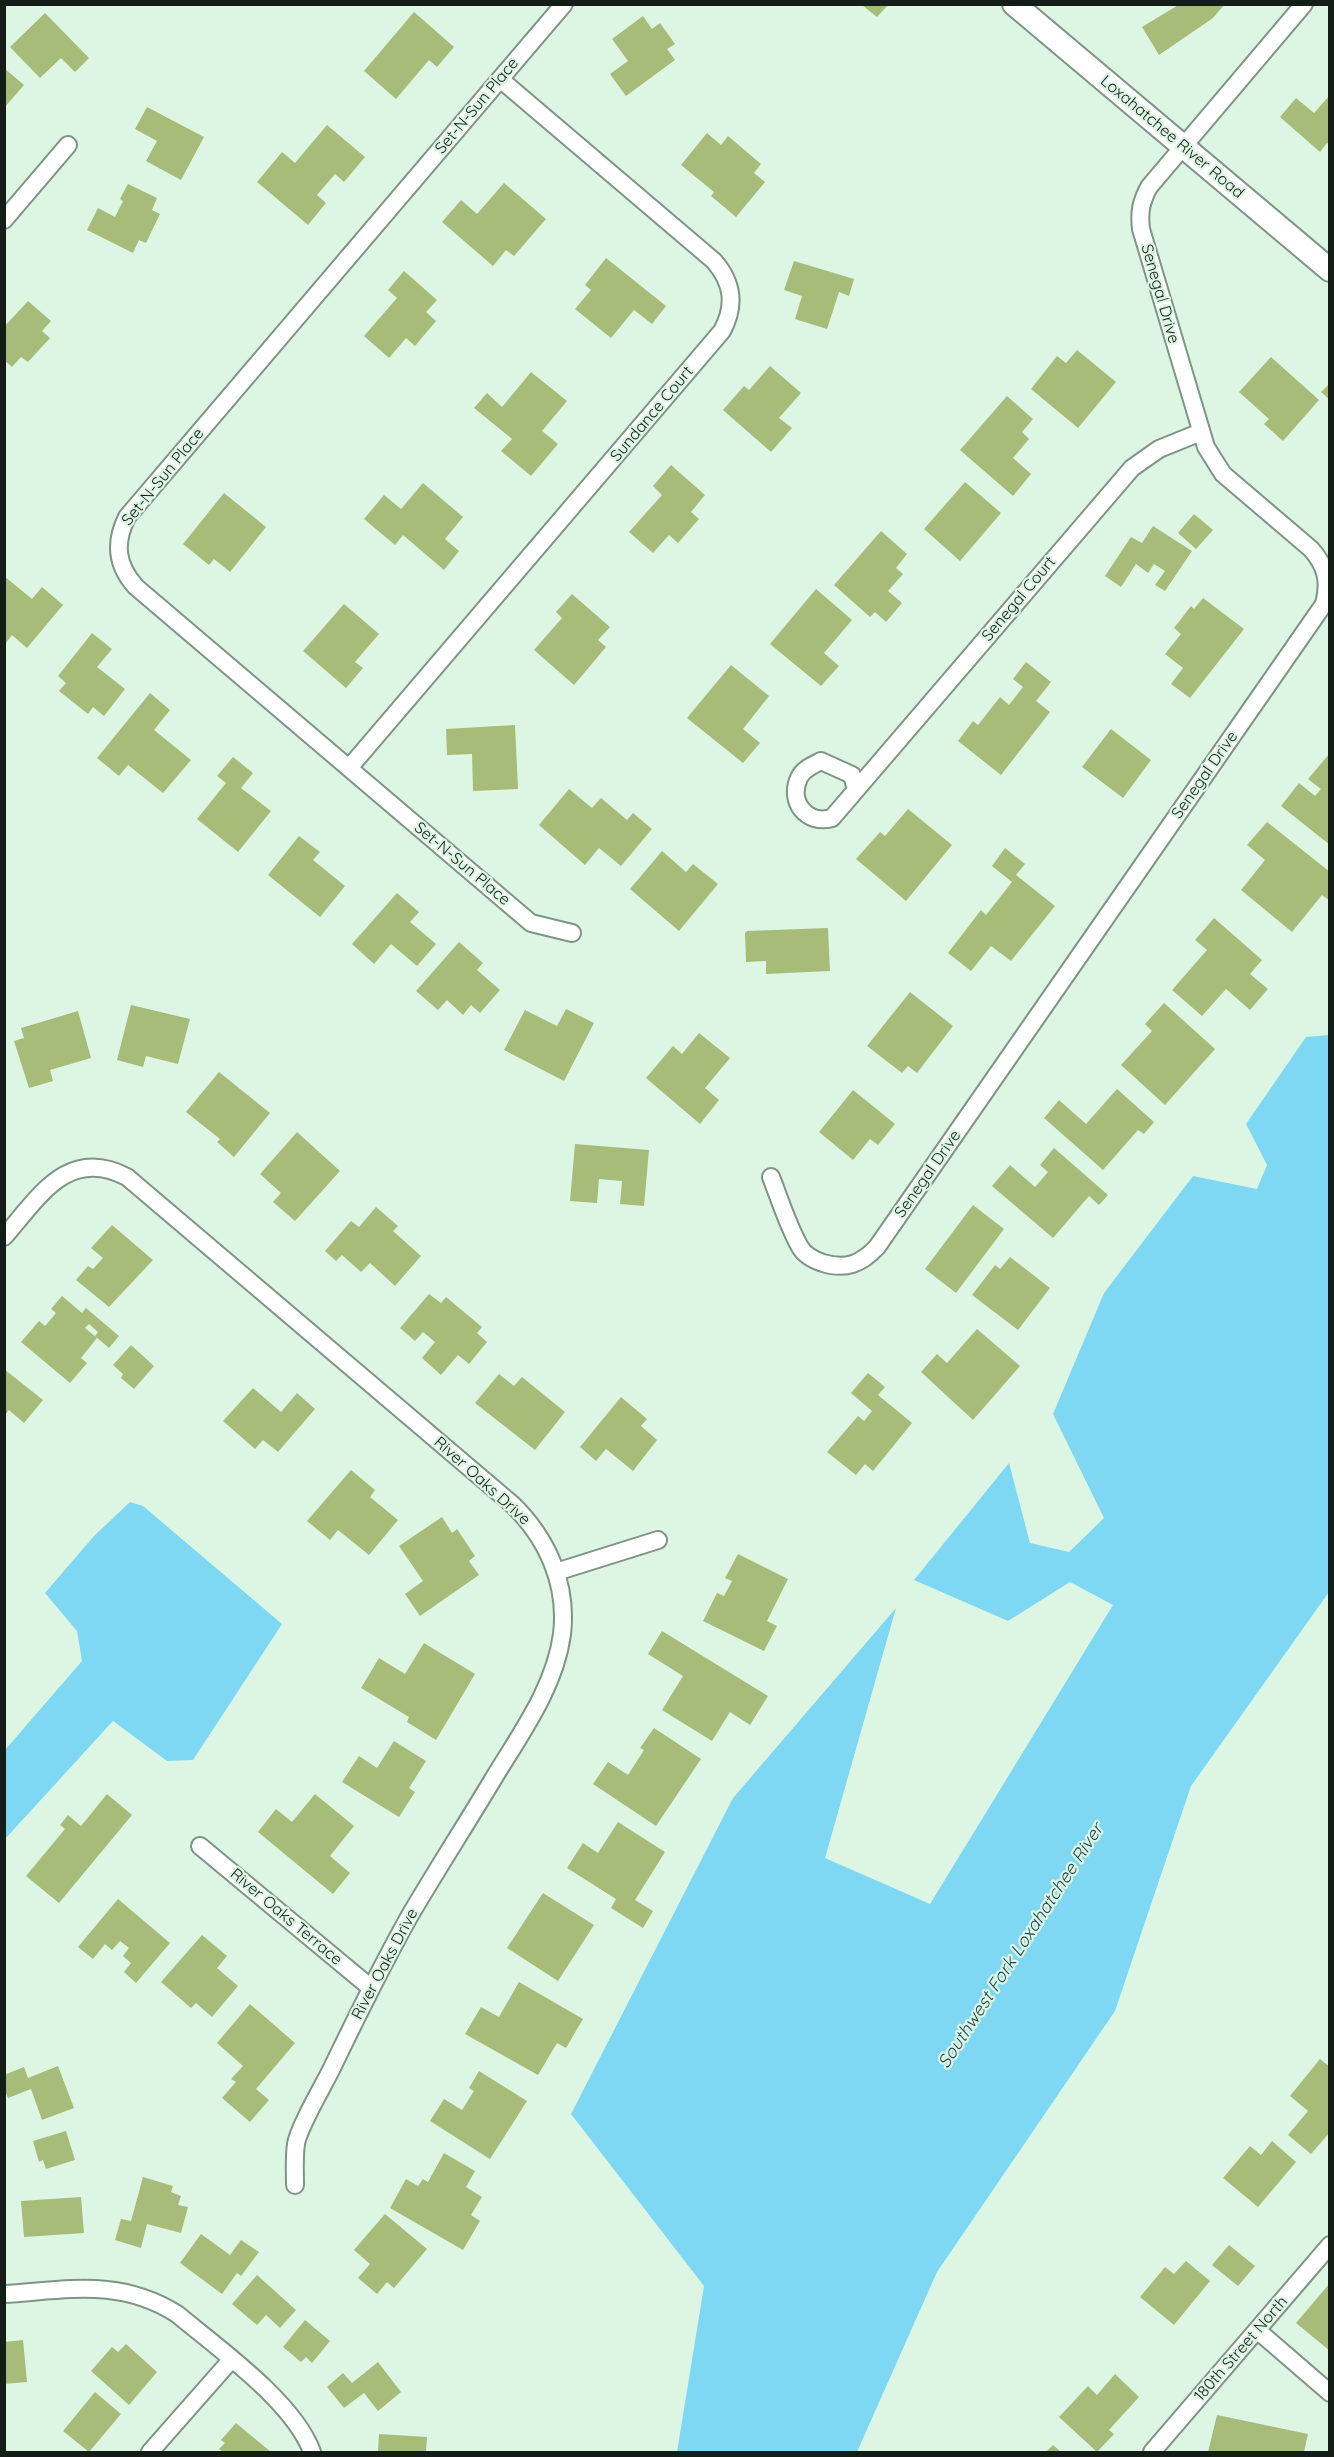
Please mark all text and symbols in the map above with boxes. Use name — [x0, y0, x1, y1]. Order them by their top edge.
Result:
street label: Set-N-Sun Place — [431, 54, 523, 158]
street label: Loxahatchee River Road — [1096, 71, 1248, 203]
street label: Senegal Drive — [1137, 242, 1183, 346]
street label: Sundance Court — [607, 362, 697, 466]
street label: Set-N-Sun Place — [118, 425, 208, 529]
street label: Senegal Court — [978, 553, 1060, 645]
street label: Senegal Drive — [1168, 728, 1242, 822]
street label: Set-N-Sun Place — [410, 818, 514, 910]
street label: Senegal Drive — [891, 1127, 965, 1221]
street label: River Oaks Drive — [430, 1433, 534, 1529]
water label: Southwest Fork Loxahatchee River — [934, 1820, 1108, 2072]
street label: River Oaks Terrace — [226, 1865, 346, 1969]
street label: River Oaks Drive — [348, 1905, 422, 2023]
street label: 180th Street North — [1190, 2292, 1292, 2406]

